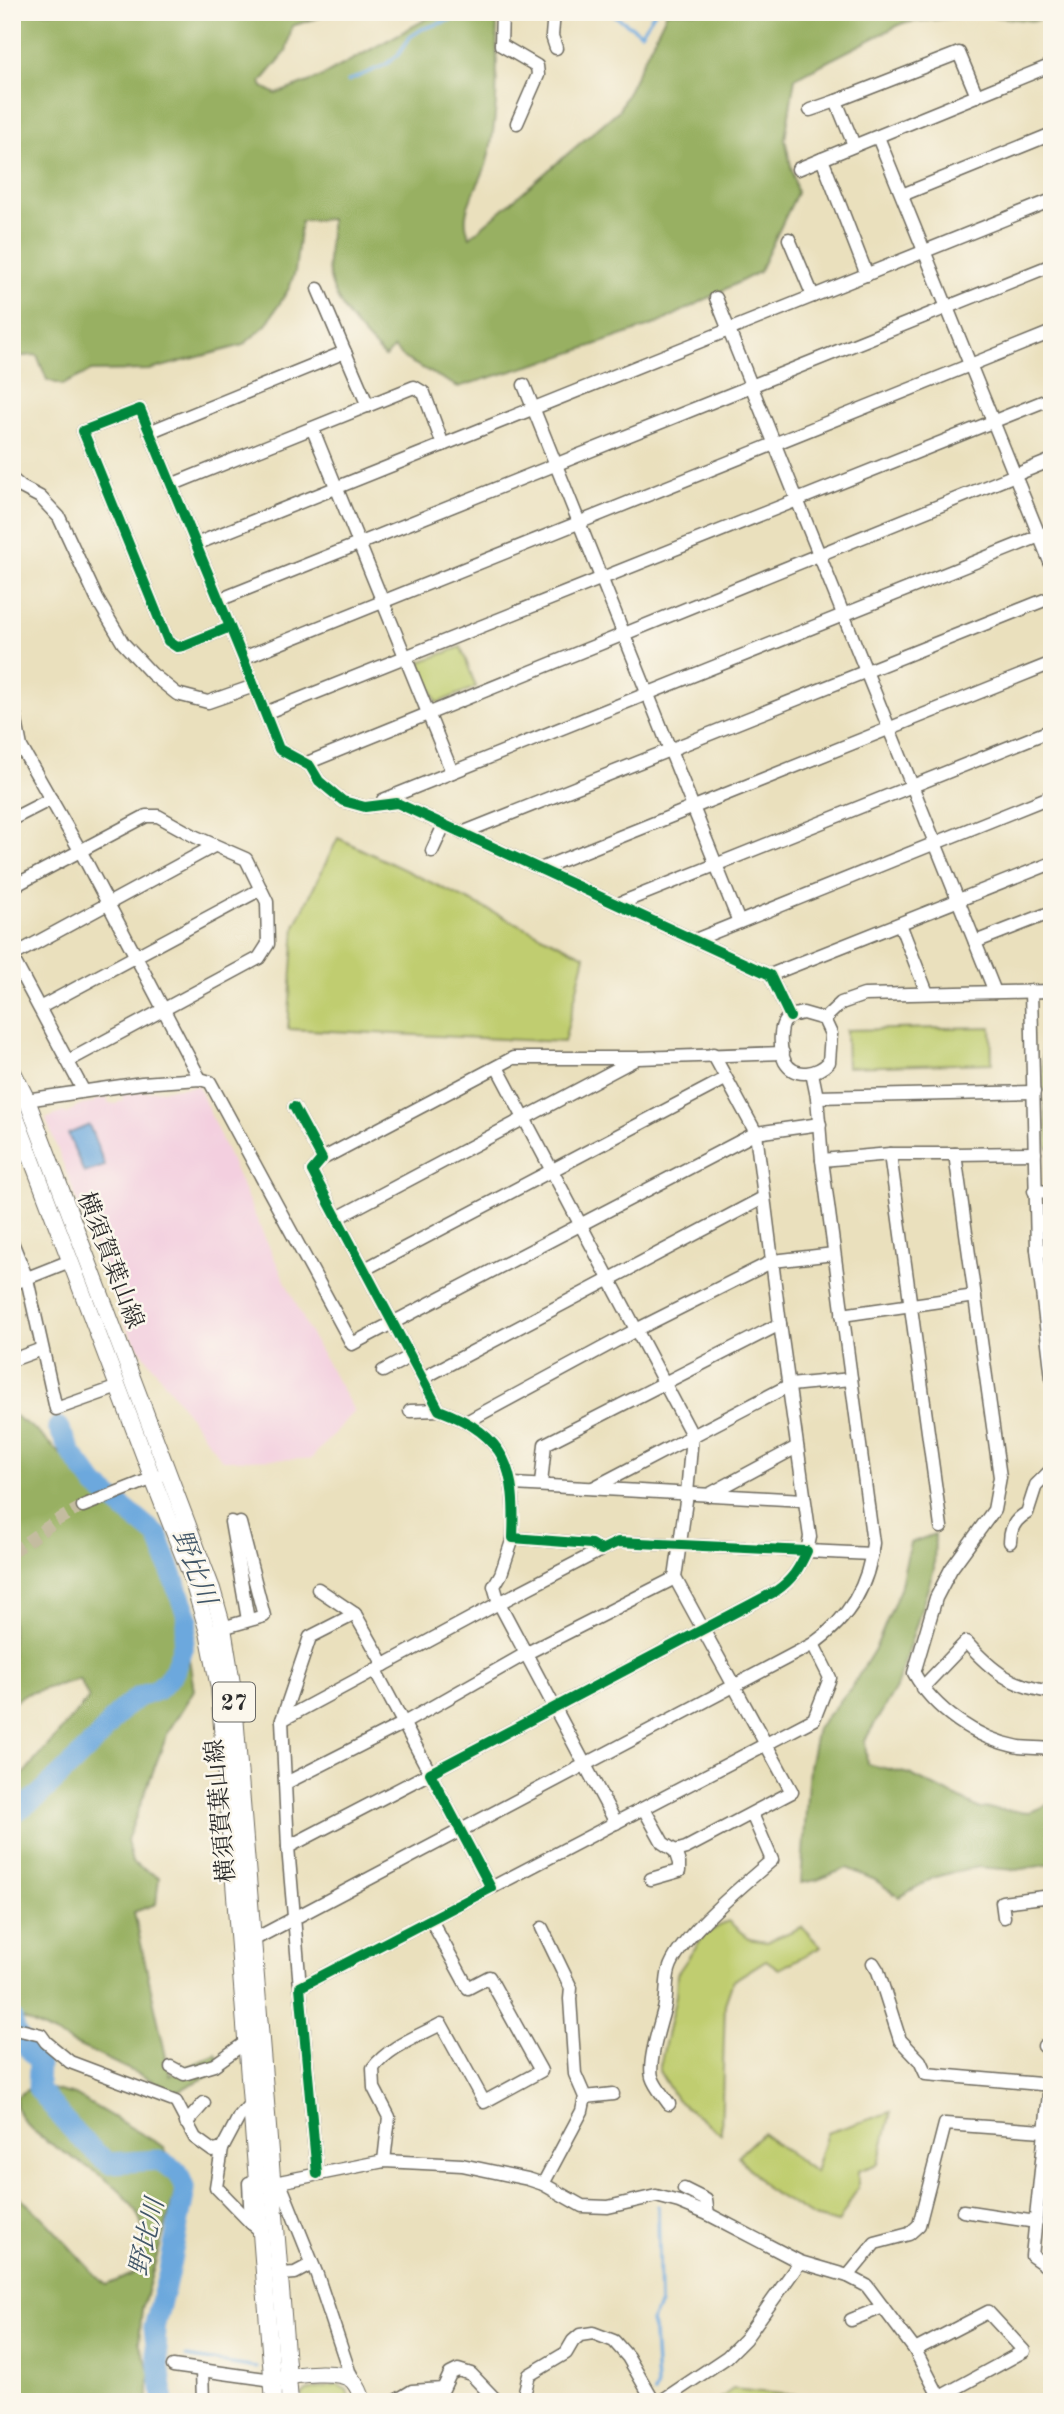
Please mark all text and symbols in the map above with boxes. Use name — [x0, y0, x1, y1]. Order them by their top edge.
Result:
street label: 横須賀葉山線 — [72, 1188, 149, 1332]
water label: 野比川 — [167, 1526, 222, 1612]
road number: 27 — [213, 1682, 255, 1722]
street label: 横須賀葉山線 — [201, 1738, 240, 1884]
water label: 野比川 — [125, 2193, 170, 2278]

